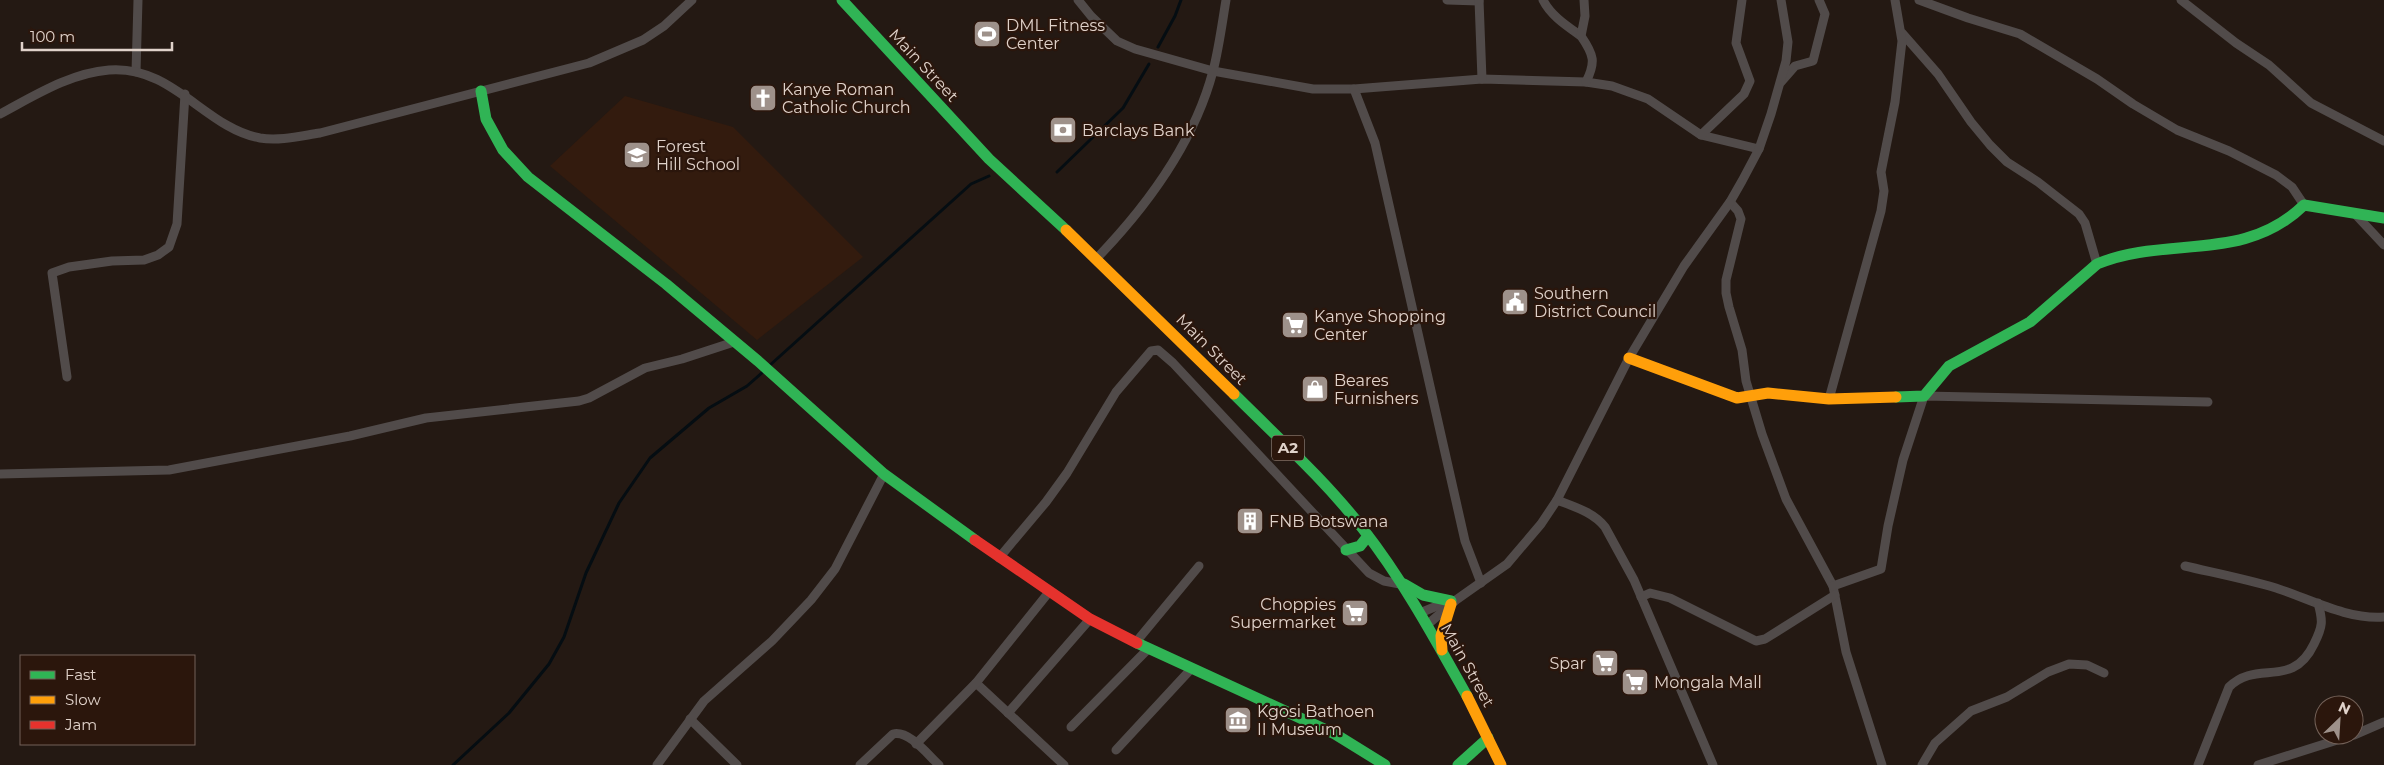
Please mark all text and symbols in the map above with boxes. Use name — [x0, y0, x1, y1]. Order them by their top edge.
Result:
place label: DML Fitness Center — [1006, 16, 1105, 53]
sports icon: DML Fitness Center — [972, 19, 1002, 49]
scale bar — [22, 20, 172, 52]
street label: Main Street — [885, 25, 962, 106]
text: 100 m — [30, 27, 75, 46]
place label: Kanye Roman Catholic Church — [782, 80, 911, 117]
church icon: Kanye Roman Catholic Church — [748, 83, 778, 113]
bank icon: Barclays Bank — [1048, 115, 1078, 145]
place label: Barclays Bank — [1082, 121, 1195, 140]
place label: Forest Hill School — [656, 137, 740, 174]
school or university icon: Forest Hill School — [622, 140, 652, 170]
place label: Southern District Council — [1534, 284, 1656, 321]
public building icon: Southern District Council — [1500, 287, 1530, 317]
place label: Kanye Shopping Center — [1314, 307, 1446, 344]
street label: Main Street — [1172, 310, 1251, 389]
supermarket icon: Kanye Shopping Center — [1280, 310, 1310, 340]
place label: Beares Furnishers — [1334, 371, 1419, 408]
shop icon: Beares Furnishers — [1300, 374, 1330, 404]
road number: A2 — [1272, 436, 1304, 460]
building icon: FNB Botswana — [1235, 506, 1265, 536]
place label: FNB Botswana — [1269, 512, 1388, 531]
place label: Choppies Supermarket — [1231, 595, 1336, 632]
supermarket icon: Choppies Supermarket — [1340, 598, 1370, 628]
street label: Main Street — [1437, 620, 1499, 711]
supermarket icon: Spar — [1590, 648, 1620, 678]
place label: Spar — [1550, 654, 1586, 673]
legend — [20, 655, 195, 745]
text: Fast — [65, 665, 96, 684]
supermarket icon: Mongala Mall — [1620, 667, 1650, 697]
place label: Mongala Mall — [1654, 673, 1762, 692]
text: Slow — [65, 690, 101, 709]
north arrow — [2314, 695, 2364, 745]
text: N — [2336, 698, 2353, 719]
place label: Kgosi Bathoen II Museum — [1257, 702, 1375, 739]
museum icon: Kgosi Bathoen II Museum — [1223, 705, 1253, 735]
text: Jam — [64, 715, 97, 734]

